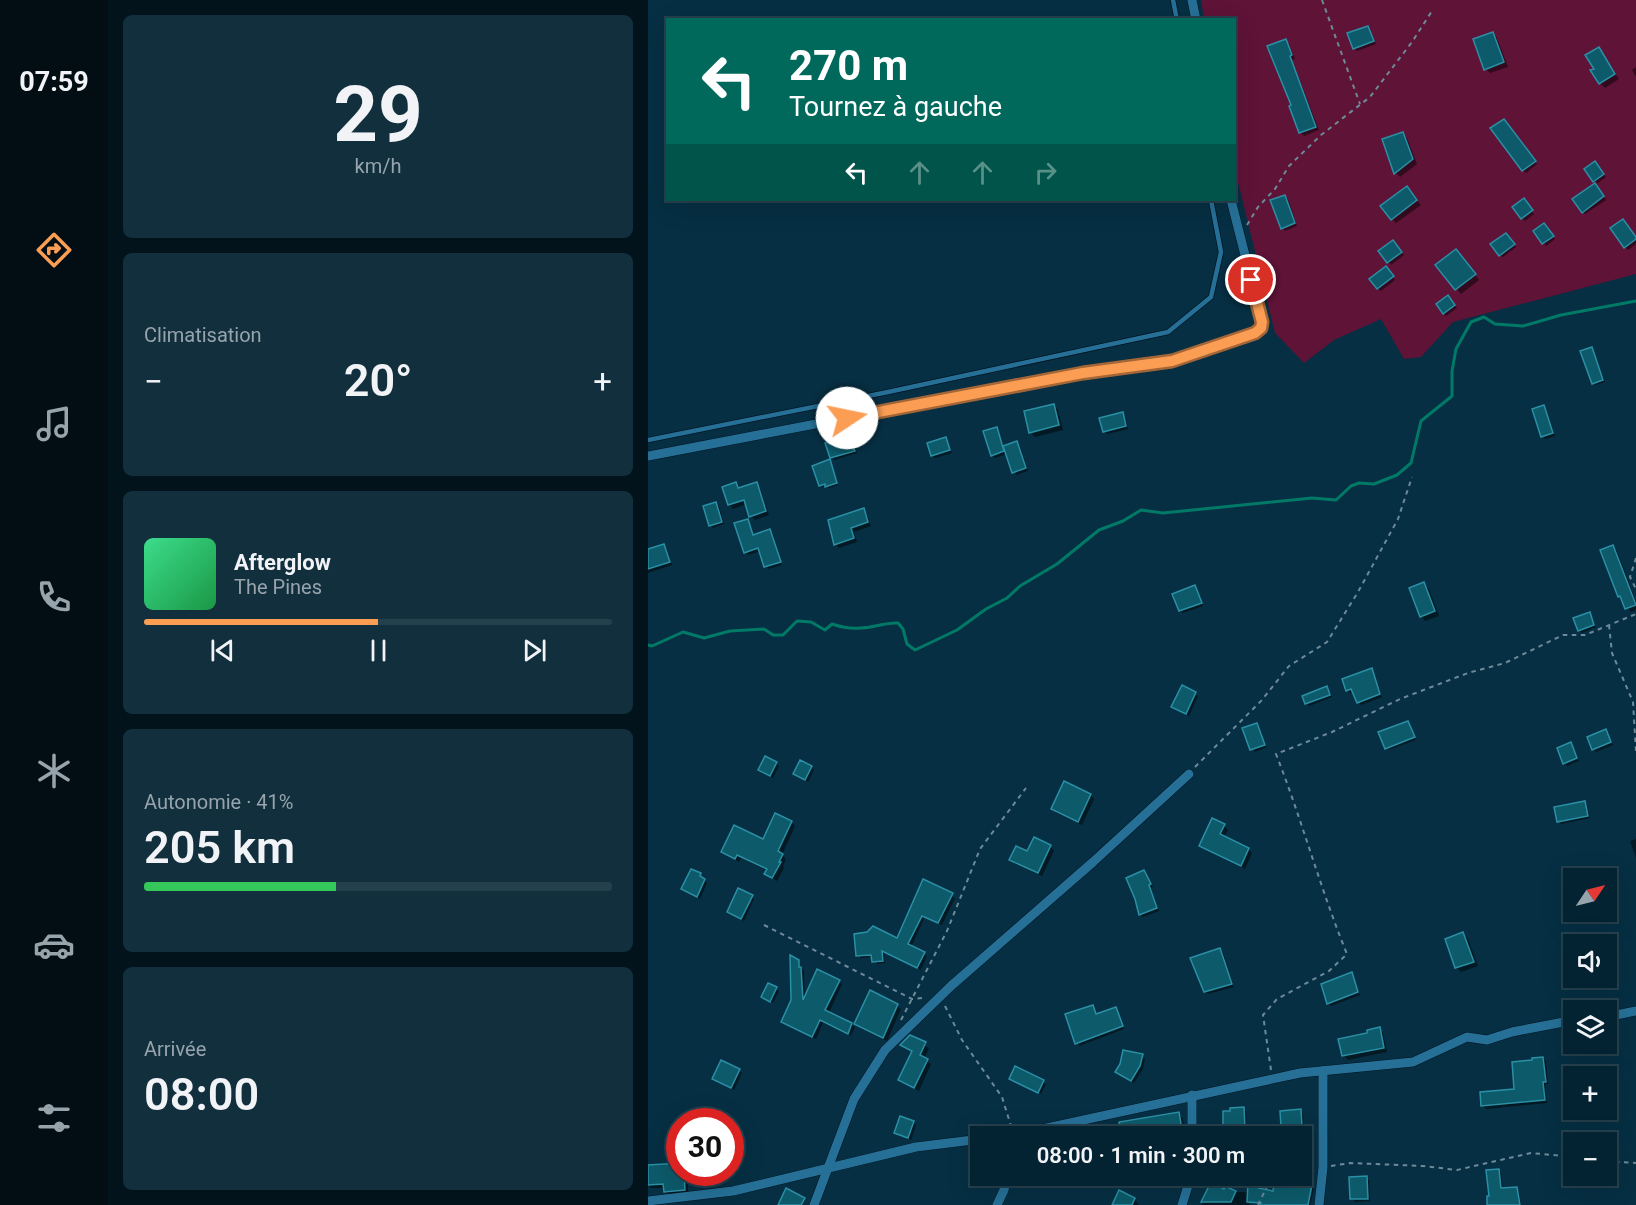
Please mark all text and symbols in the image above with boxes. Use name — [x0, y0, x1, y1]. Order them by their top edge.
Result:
text: 270 m — [789, 41, 908, 90]
icon: left — [690, 42, 768, 120]
text: 07:59 — [19, 66, 89, 98]
text: 29 — [333, 69, 423, 160]
text: Tournez à gauche — [789, 91, 1002, 123]
text: km/h — [355, 154, 401, 178]
icon: left — [840, 156, 873, 189]
icon: ahead — [903, 156, 936, 189]
icon: ahead — [966, 156, 999, 189]
icon: right — [1029, 156, 1062, 189]
icon: directions — [33, 229, 75, 271]
pin — [1225, 254, 1276, 305]
icon: arrive — [1234, 263, 1267, 296]
text: Climatisation — [144, 323, 262, 347]
text: 20° — [344, 354, 412, 407]
text: − — [144, 362, 163, 401]
text: + — [593, 362, 612, 401]
position arrow — [815, 386, 879, 450]
icon: music — [33, 403, 75, 445]
text: Afterglow — [234, 550, 331, 575]
text: The Pines — [234, 575, 322, 599]
icon: phone — [33, 576, 75, 618]
icon: previous — [206, 634, 239, 667]
icon: pause — [362, 634, 395, 667]
icon: next — [518, 634, 551, 667]
icon: climate — [33, 750, 75, 792]
text: Autonomie · 41% — [144, 790, 293, 814]
text: 205 km — [144, 821, 295, 874]
north arrow — [1563, 868, 1617, 922]
map controls — [1563, 868, 1617, 1186]
icon: car — [33, 924, 75, 966]
button: sound — [1563, 934, 1617, 988]
button: layers — [1563, 1000, 1617, 1054]
text: Arrivée — [144, 1037, 206, 1061]
button: + — [1563, 1066, 1617, 1120]
text: 08:00 — [144, 1068, 259, 1121]
icon: filters — [33, 1097, 75, 1139]
speed limit sign: 30 — [666, 1108, 744, 1186]
button: − — [1563, 1132, 1617, 1186]
text: 08:00 · 1 min · 300 m — [1037, 1143, 1245, 1168]

